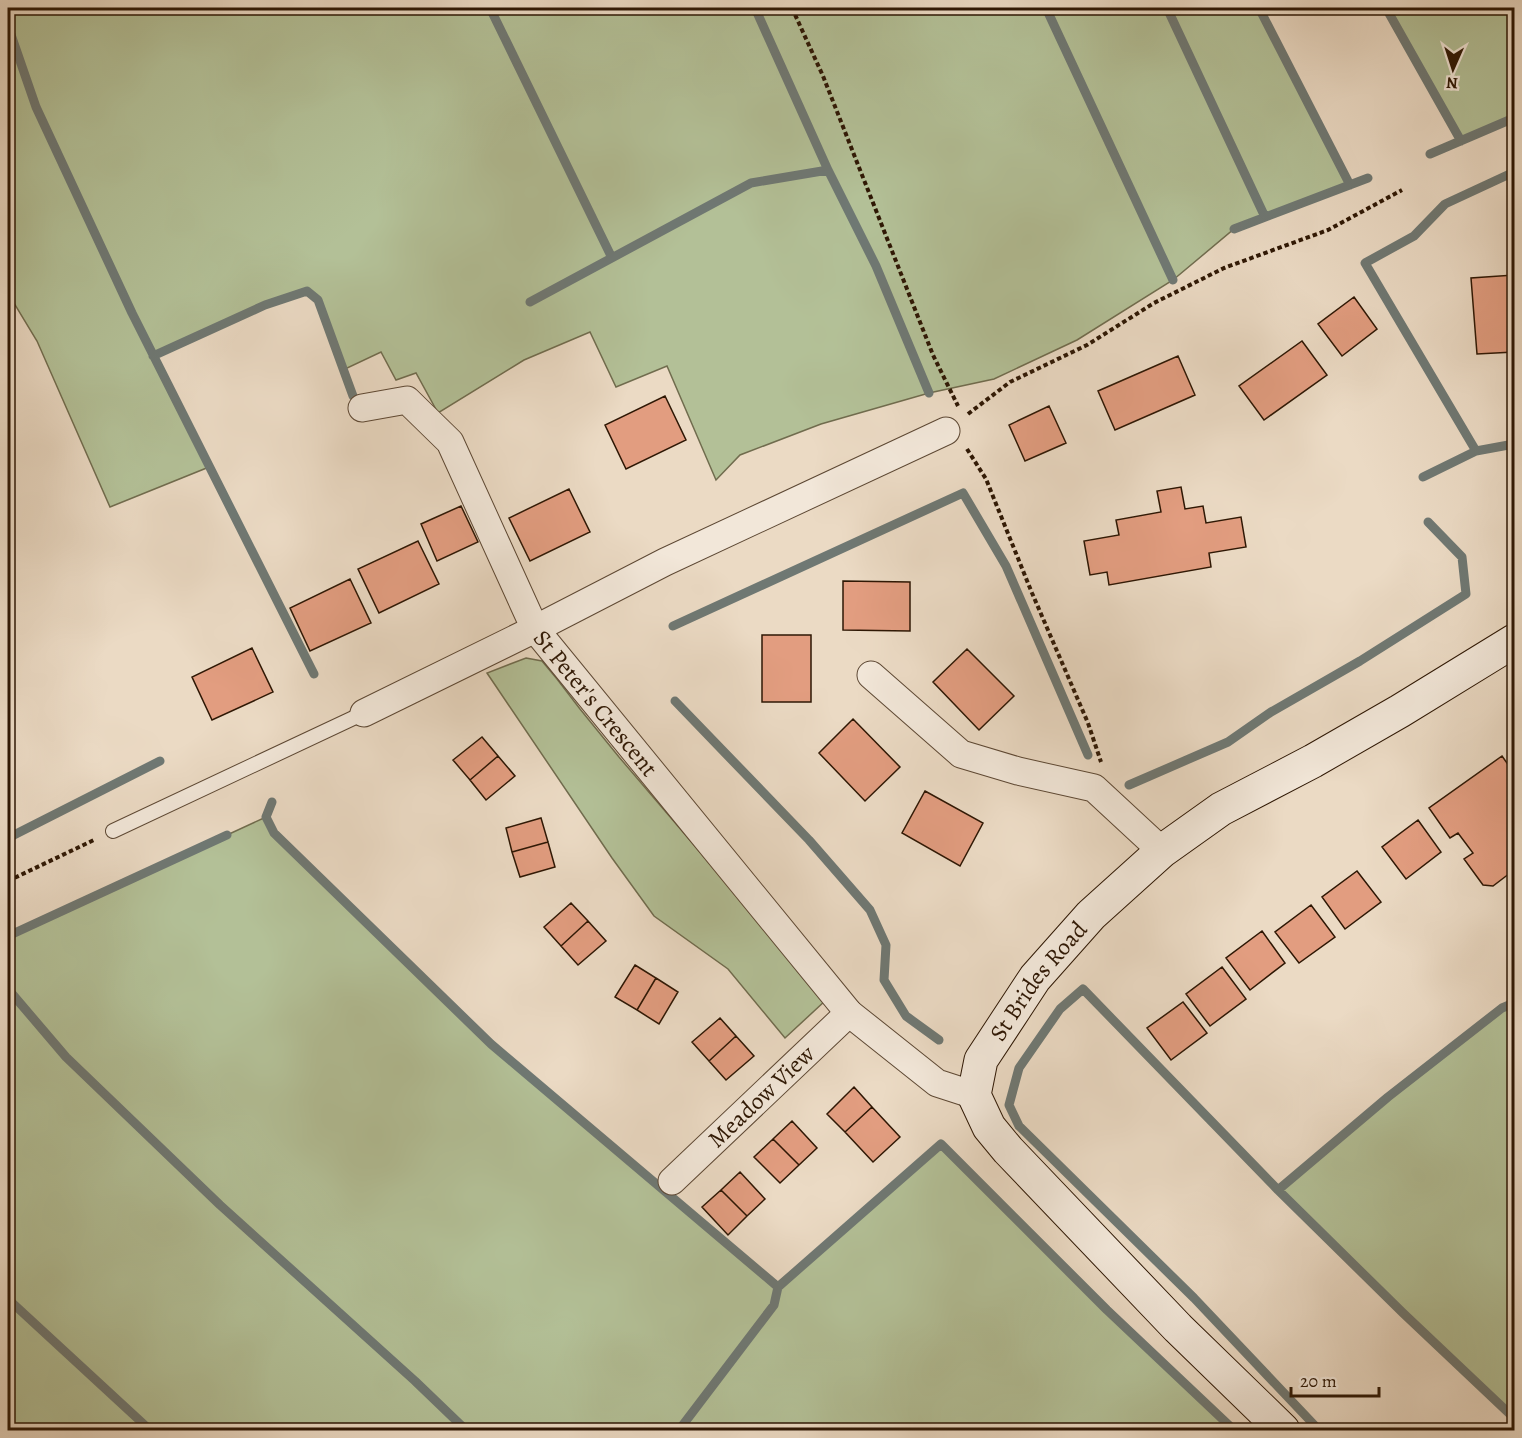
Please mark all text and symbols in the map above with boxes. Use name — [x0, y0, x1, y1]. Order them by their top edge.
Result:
north arrow — [1423, 39, 1483, 99]
text: N — [1446, 72, 1459, 94]
street label: St Peter's Crescent — [526, 623, 665, 783]
street label: St Brides Road — [982, 914, 1094, 1047]
street label: Meadow View — [701, 1038, 822, 1155]
scale bar — [1291, 1360, 1380, 1398]
text: 20 m — [1300, 1369, 1337, 1393]

